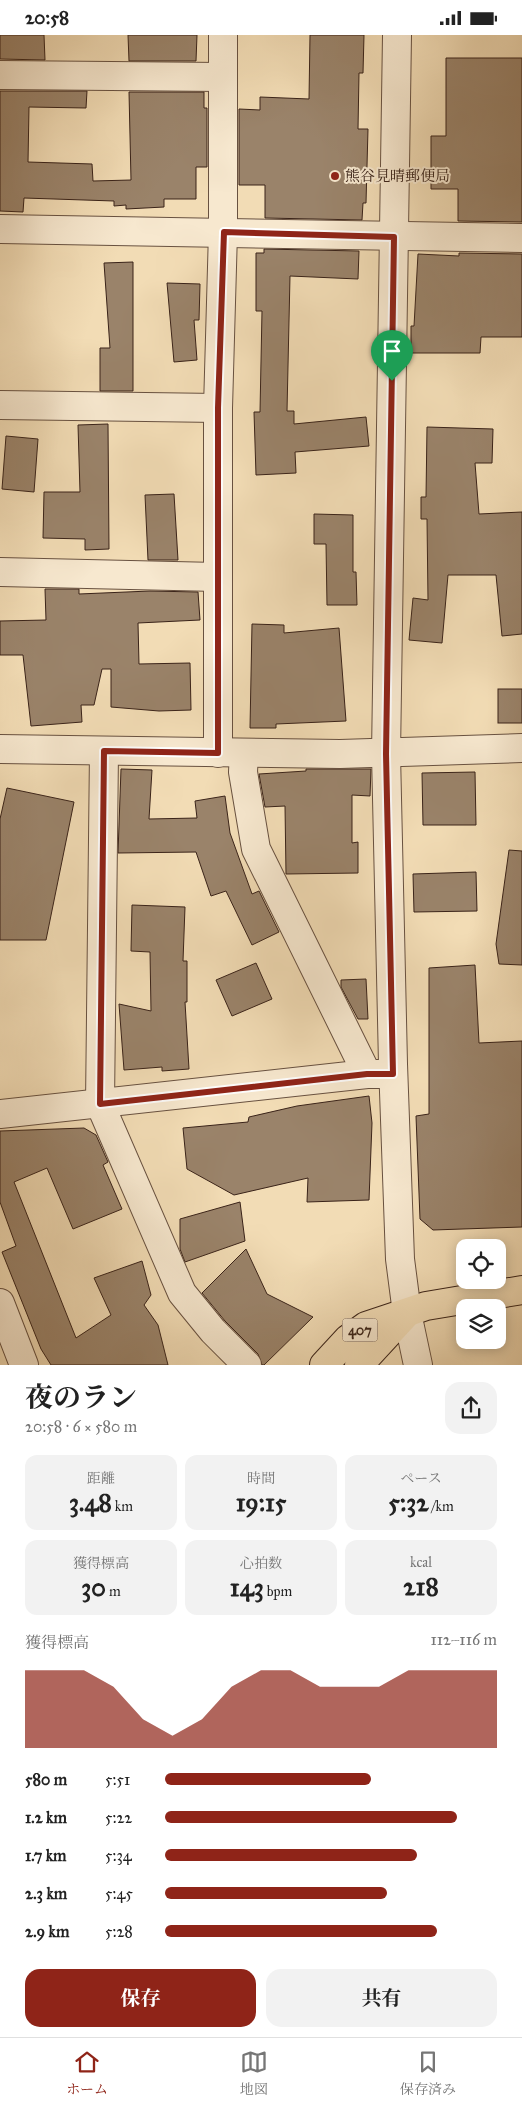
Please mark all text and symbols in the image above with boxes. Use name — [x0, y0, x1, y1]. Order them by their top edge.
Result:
text: 20:58 — [25, 6, 69, 29]
place label: 熊谷見晴郵便局 — [345, 167, 450, 185]
marker: 熊谷見晴郵便局 — [329, 170, 341, 182]
pin — [371, 330, 413, 381]
icon: arrive — [378, 337, 406, 365]
map controls — [456, 1239, 506, 1349]
button: locate — [456, 1239, 506, 1289]
button: layers — [456, 1299, 506, 1349]
road number: 407 — [342, 1319, 378, 1341]
text: 夜のラン — [25, 1380, 137, 1415]
button: share — [445, 1382, 497, 1434]
text: 20:58 · 6 × 580 m — [25, 1417, 137, 1436]
text: 距離 — [87, 1470, 115, 1487]
text: 時間 — [247, 1470, 275, 1487]
text: ペース — [400, 1470, 442, 1487]
text: 3.48 — [69, 1487, 112, 1518]
text: 19:15 — [236, 1487, 286, 1518]
text: 5:32 — [388, 1487, 429, 1518]
text: km — [112, 1498, 133, 1515]
text: /km — [429, 1498, 454, 1515]
text: kcal — [410, 1554, 432, 1571]
text: 獲得標高 — [73, 1555, 129, 1572]
text: 心拍数 — [240, 1555, 282, 1572]
text: 218 — [403, 1571, 439, 1602]
text: 30 — [81, 1572, 106, 1603]
text: 143 — [230, 1572, 264, 1603]
text: m — [106, 1583, 121, 1600]
text: bpm — [264, 1583, 292, 1600]
text: 112–116 m — [430, 1630, 497, 1649]
text: 獲得標高 — [25, 1633, 89, 1652]
text: 580 m — [25, 1770, 67, 1789]
text: 5:51 — [105, 1770, 130, 1789]
text: 1.2 km — [25, 1808, 67, 1827]
text: 5:22 — [105, 1808, 132, 1827]
text: 1.7 km — [25, 1846, 67, 1865]
text: 5:34 — [105, 1846, 132, 1865]
text: 2.3 km — [25, 1884, 67, 1903]
text: 5:45 — [105, 1884, 133, 1903]
text: 2.9 km — [25, 1922, 69, 1941]
text: 5:28 — [105, 1922, 133, 1941]
button: 保存 — [25, 1969, 256, 2027]
button: 共有 — [266, 1969, 497, 2027]
tab: ホーム — [66, 2048, 108, 2098]
tab: 地図 — [240, 2048, 268, 2098]
tab: 保存済み — [400, 2048, 456, 2098]

